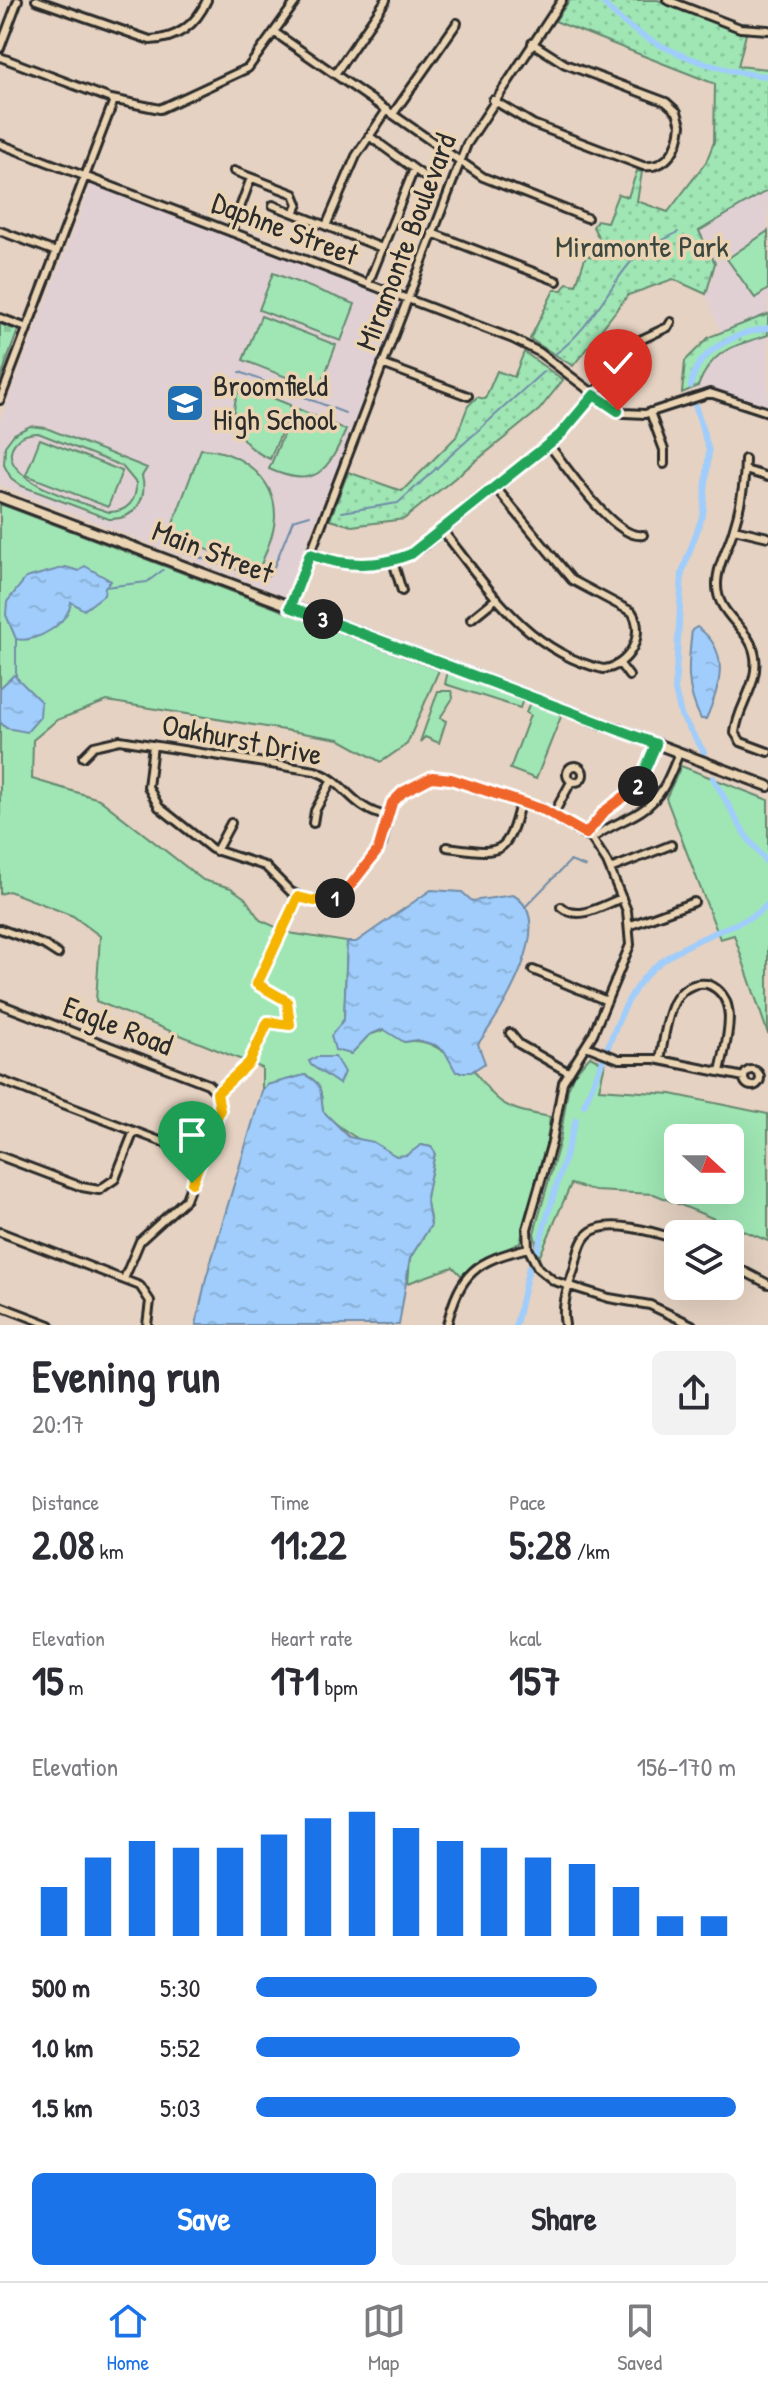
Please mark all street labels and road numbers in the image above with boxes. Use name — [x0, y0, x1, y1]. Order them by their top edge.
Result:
street label: Miramonte Boulevard — [345, 127, 465, 356]
street label: Daphne Street — [206, 182, 365, 275]
street label: Main Street — [147, 510, 280, 593]
street label: Oakhurst Drive — [159, 704, 326, 774]
street label: Eagle Road — [58, 986, 179, 1064]

